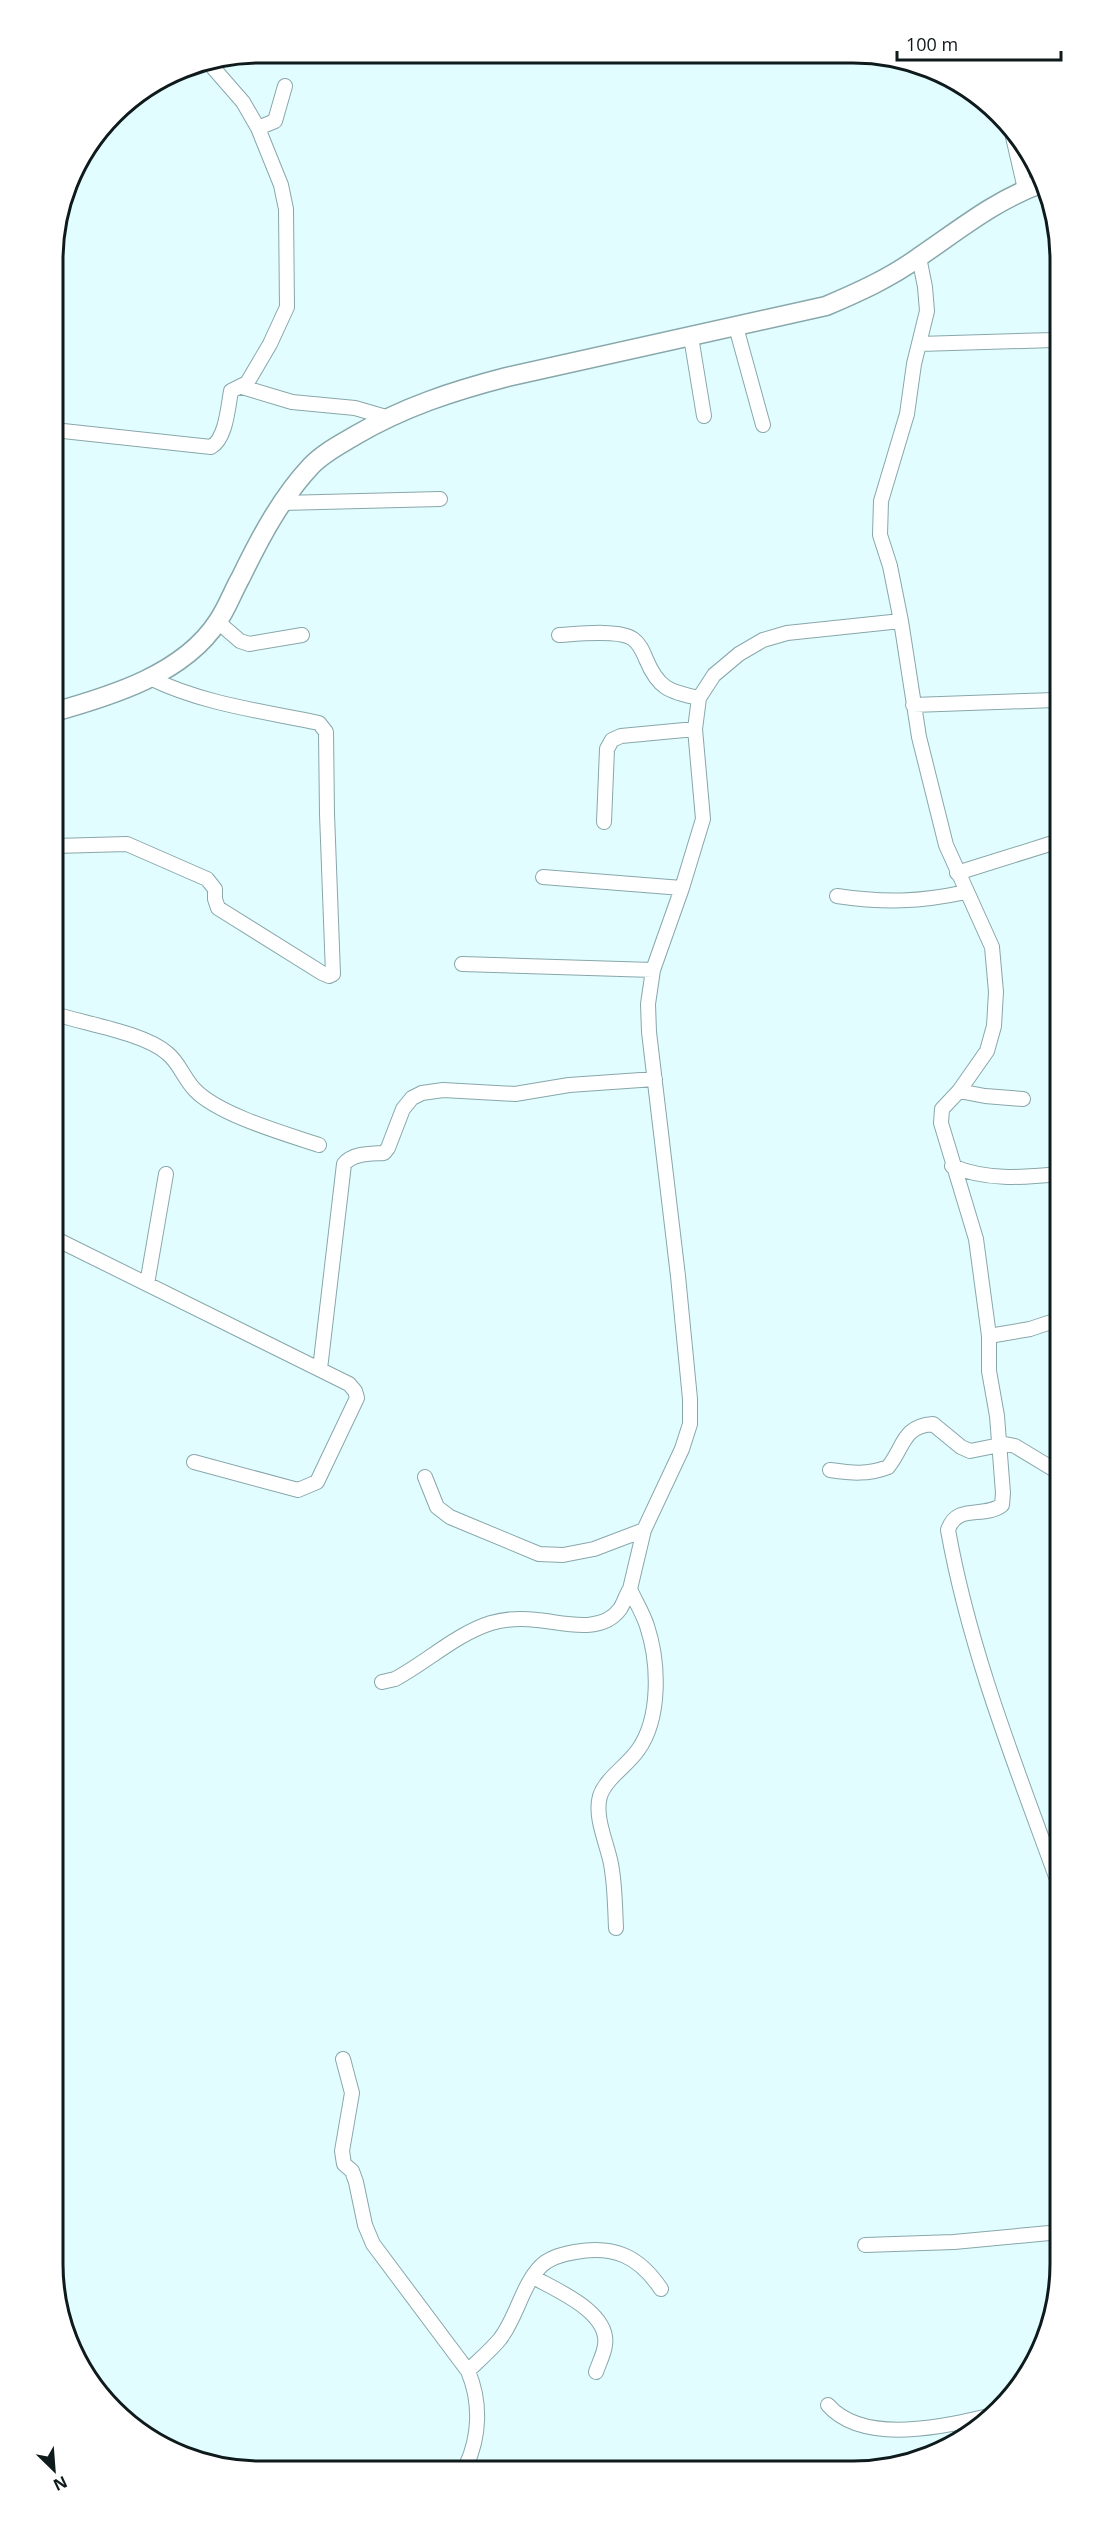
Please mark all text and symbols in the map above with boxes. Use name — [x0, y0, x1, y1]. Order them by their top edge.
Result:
scale bar — [897, 24, 1060, 62]
text: 100 m — [906, 32, 958, 56]
north arrow — [24, 2440, 84, 2500]
text: N — [50, 2471, 71, 2496]

